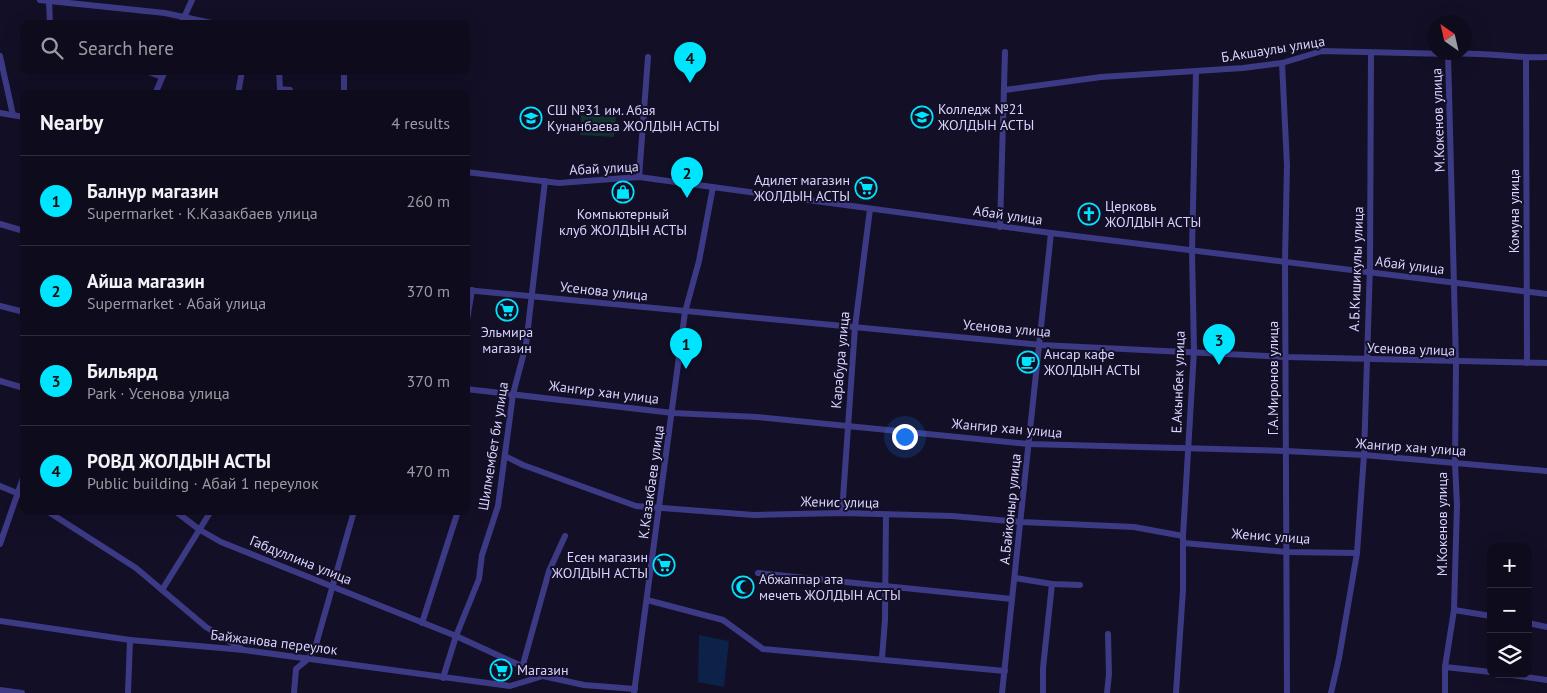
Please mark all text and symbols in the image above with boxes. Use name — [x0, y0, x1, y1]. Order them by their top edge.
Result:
north arrow — [1427, 15, 1472, 60]
search box — [20, 20, 470, 75]
street label: Б.Акшаулы улица — [1220, 32, 1326, 66]
icon: search — [38, 34, 66, 62]
text: Search here — [78, 36, 174, 60]
pin: 4 — [674, 42, 706, 83]
street label: М.Кокенов улица — [1427, 68, 1449, 172]
place label: Колледж №21 ЖОЛДЫН АСТЫ — [937, 100, 1034, 134]
place label: СШ №31 им. Абая Кунанбаева ЖОЛДЫН АСТЫ — [547, 101, 720, 135]
school or university icon: Колледж №21 ЖОЛДЫН АСТЫ — [910, 105, 934, 129]
school or university icon: СШ №31 им. Абая Кунанбаева ЖОЛДЫН АСТЫ — [519, 106, 543, 130]
text: Nearby — [40, 109, 103, 136]
text: 4 results — [391, 113, 450, 133]
street label: Абай улица — [569, 157, 639, 179]
pin: 2 — [671, 157, 703, 198]
street label: Комуна улица — [1505, 169, 1523, 253]
place label: Адилет магазин ЖОЛДЫН АСТЫ — [753, 171, 850, 205]
supermarket icon: Адилет магазин ЖОЛДЫН АСТЫ — [854, 176, 878, 200]
text: Балнур магазин — [87, 179, 219, 203]
shop icon: Компьютерный клуб ЖОЛДЫН АСТЫ — [611, 180, 635, 204]
text: 1 — [51, 191, 61, 211]
text: 260 m — [407, 191, 450, 211]
place label: Церковь ЖОЛДЫН АСТЫ — [1104, 197, 1201, 231]
street label: Абай улица — [972, 201, 1044, 229]
church icon: Церковь ЖОЛДЫН АСТЫ — [1077, 202, 1101, 226]
text: Supermarket · К.Казакбаев улица — [87, 203, 318, 223]
place label: Компьютерный клуб ЖОЛДЫН АСТЫ — [559, 205, 687, 239]
street label: А.Б.Кишикулы улица — [1345, 206, 1367, 332]
street label: Абай улица — [1374, 252, 1446, 278]
text: Айша магазин — [87, 269, 205, 293]
street label: Усенова улица — [559, 277, 649, 305]
text: 2 — [51, 281, 61, 301]
text: 370 m — [407, 281, 450, 301]
text: Supermarket · Абай улица — [87, 293, 266, 313]
supermarket icon: Эльмира магазин — [495, 298, 519, 322]
street label: Карабура улица — [827, 310, 853, 409]
street label: Усенова улица — [962, 315, 1052, 341]
street label: Г.А.Миронов улица — [1264, 321, 1282, 435]
place label: Эльмира магазин — [481, 323, 533, 357]
pin: 3 — [1203, 324, 1235, 365]
pin: 1 — [670, 328, 702, 369]
street label: Е.Акынбек улица — [1167, 330, 1189, 434]
street label: Усенова улица — [1367, 338, 1455, 360]
place label: Ансар кафе ЖОЛДЫН АСТЫ — [1043, 345, 1140, 379]
cafe icon: Ансар кафе ЖОЛДЫН АСТЫ — [1016, 350, 1040, 374]
text: Бильярд — [87, 359, 158, 383]
text: 3 — [51, 371, 61, 391]
text: 370 m — [407, 371, 450, 391]
street label: Жангир хан улица — [547, 376, 660, 408]
street label: Шилмембет би улица — [474, 380, 512, 512]
text: Park · Усенова улица — [87, 383, 230, 403]
street label: Жангир хан улица — [950, 414, 1063, 442]
street label: К.Казакбаев улица — [634, 424, 668, 540]
your location — [892, 424, 918, 450]
street label: Жангир хан улица — [1354, 434, 1467, 460]
text: РОВД ЖОЛДЫН АСТЫ — [87, 449, 271, 473]
street label: А.Байконыр улица — [995, 452, 1025, 565]
text: 4 — [51, 461, 61, 481]
text: 470 m — [407, 461, 450, 481]
street label: М.Кокенов улица — [1433, 472, 1451, 576]
text: Public building · Абай 1 переулок — [87, 473, 319, 493]
street label: Женис улица — [799, 492, 880, 512]
street label: Женис улица — [1230, 524, 1311, 548]
street label: Габдуллина улица — [247, 531, 355, 589]
map controls — [1487, 543, 1532, 678]
button: + — [1487, 543, 1532, 588]
place label: Есен магазин ЖОЛДЫН АСТЫ — [551, 548, 648, 582]
supermarket icon: Есен магазин ЖОЛДЫН АСТЫ — [652, 553, 676, 577]
place label: Абжаппар ата мечеть ЖОЛДЫН АСТЫ — [759, 570, 901, 604]
mosque icon: Абжаппар ата мечеть ЖОЛДЫН АСТЫ — [731, 575, 755, 599]
button: − — [1487, 588, 1532, 633]
street label: Байжанова переулок — [209, 625, 339, 659]
button: layers — [1487, 633, 1532, 678]
supermarket icon: Магазин — [489, 658, 513, 682]
place label: Магазин — [517, 661, 569, 679]

